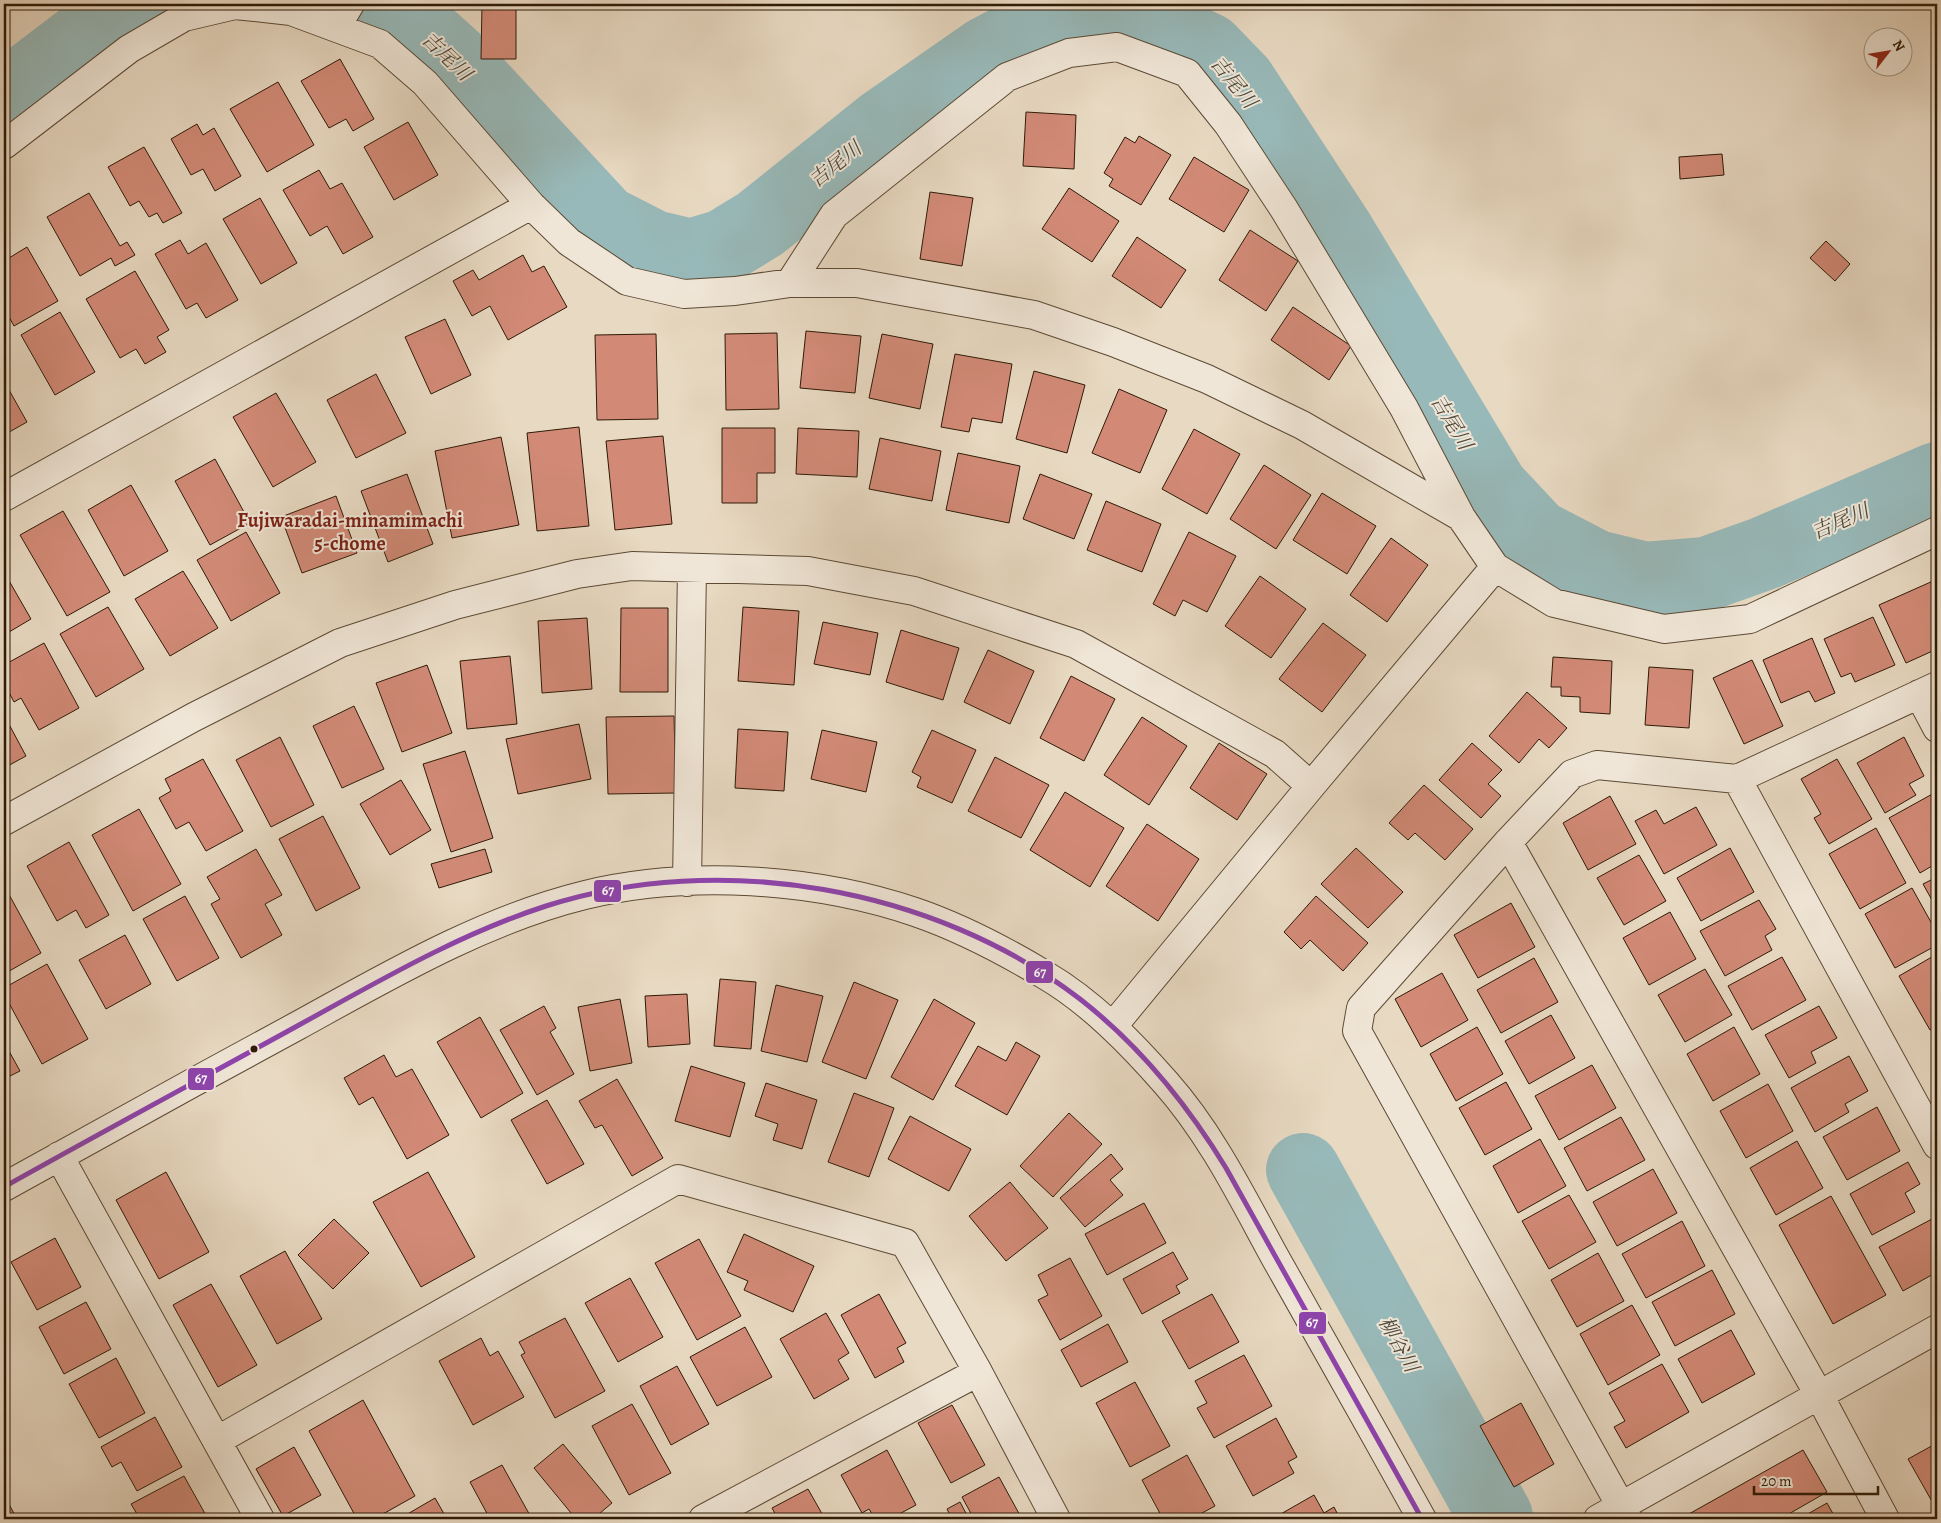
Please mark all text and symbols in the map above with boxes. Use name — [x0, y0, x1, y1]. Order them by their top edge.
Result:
water label: 吉尾川 — [416, 26, 479, 88]
north arrow — [1864, 28, 1914, 78]
text: N — [1888, 36, 1909, 55]
water label: 吉尾川 — [1204, 51, 1264, 116]
water label: 吉尾川 — [804, 134, 869, 194]
water label: 吉尾川 — [1425, 390, 1480, 457]
water label: 吉尾川 — [1807, 497, 1875, 546]
district label: Fujiwaradai-minamimachi 5-chome — [237, 507, 463, 557]
line badge: 67 — [593, 879, 622, 903]
text: 67 — [602, 881, 614, 900]
line badge: 67 — [1025, 960, 1054, 984]
text: 67 — [1034, 963, 1046, 982]
unlabelled marker — [249, 1044, 259, 1054]
line badge: 67 — [187, 1067, 215, 1091]
text: 67 — [195, 1069, 207, 1088]
line badge: 67 — [1298, 1311, 1327, 1335]
water label: 柳谷川 — [1372, 1311, 1426, 1379]
text: 67 — [1306, 1313, 1318, 1332]
scale bar — [1754, 1463, 1877, 1495]
text: 20 m — [1761, 1471, 1792, 1491]

